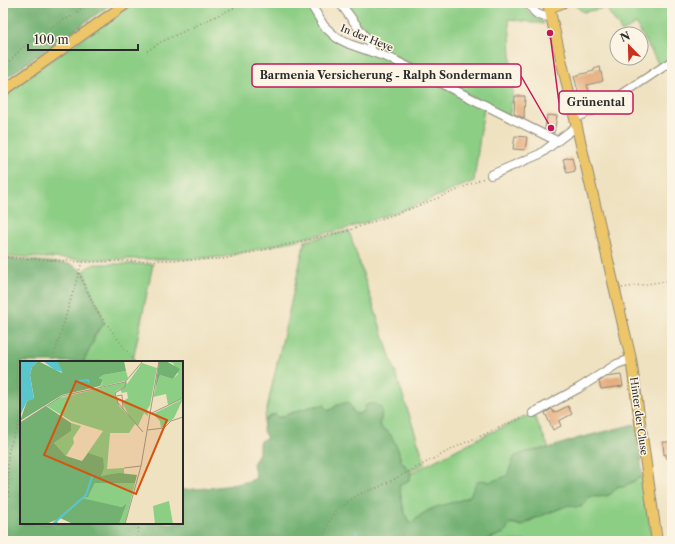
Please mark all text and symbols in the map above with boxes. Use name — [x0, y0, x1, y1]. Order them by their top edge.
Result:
street label: In der Heye — [339, 22, 396, 55]
scale bar — [28, 26, 138, 52]
north arrow — [609, 26, 649, 66]
text: N — [618, 28, 633, 45]
text: 100 m — [34, 32, 69, 47]
callout: Barmenia Versicherung - Ralph Sondermann — [252, 64, 521, 87]
text: Barmenia Versicherung - Ralph Sondermann — [260, 68, 513, 82]
callout: Grünental — [559, 91, 633, 114]
text: Grünental — [567, 95, 625, 109]
inset map — [20, 361, 183, 524]
street label: Hinter der Cluse — [627, 376, 651, 456]

